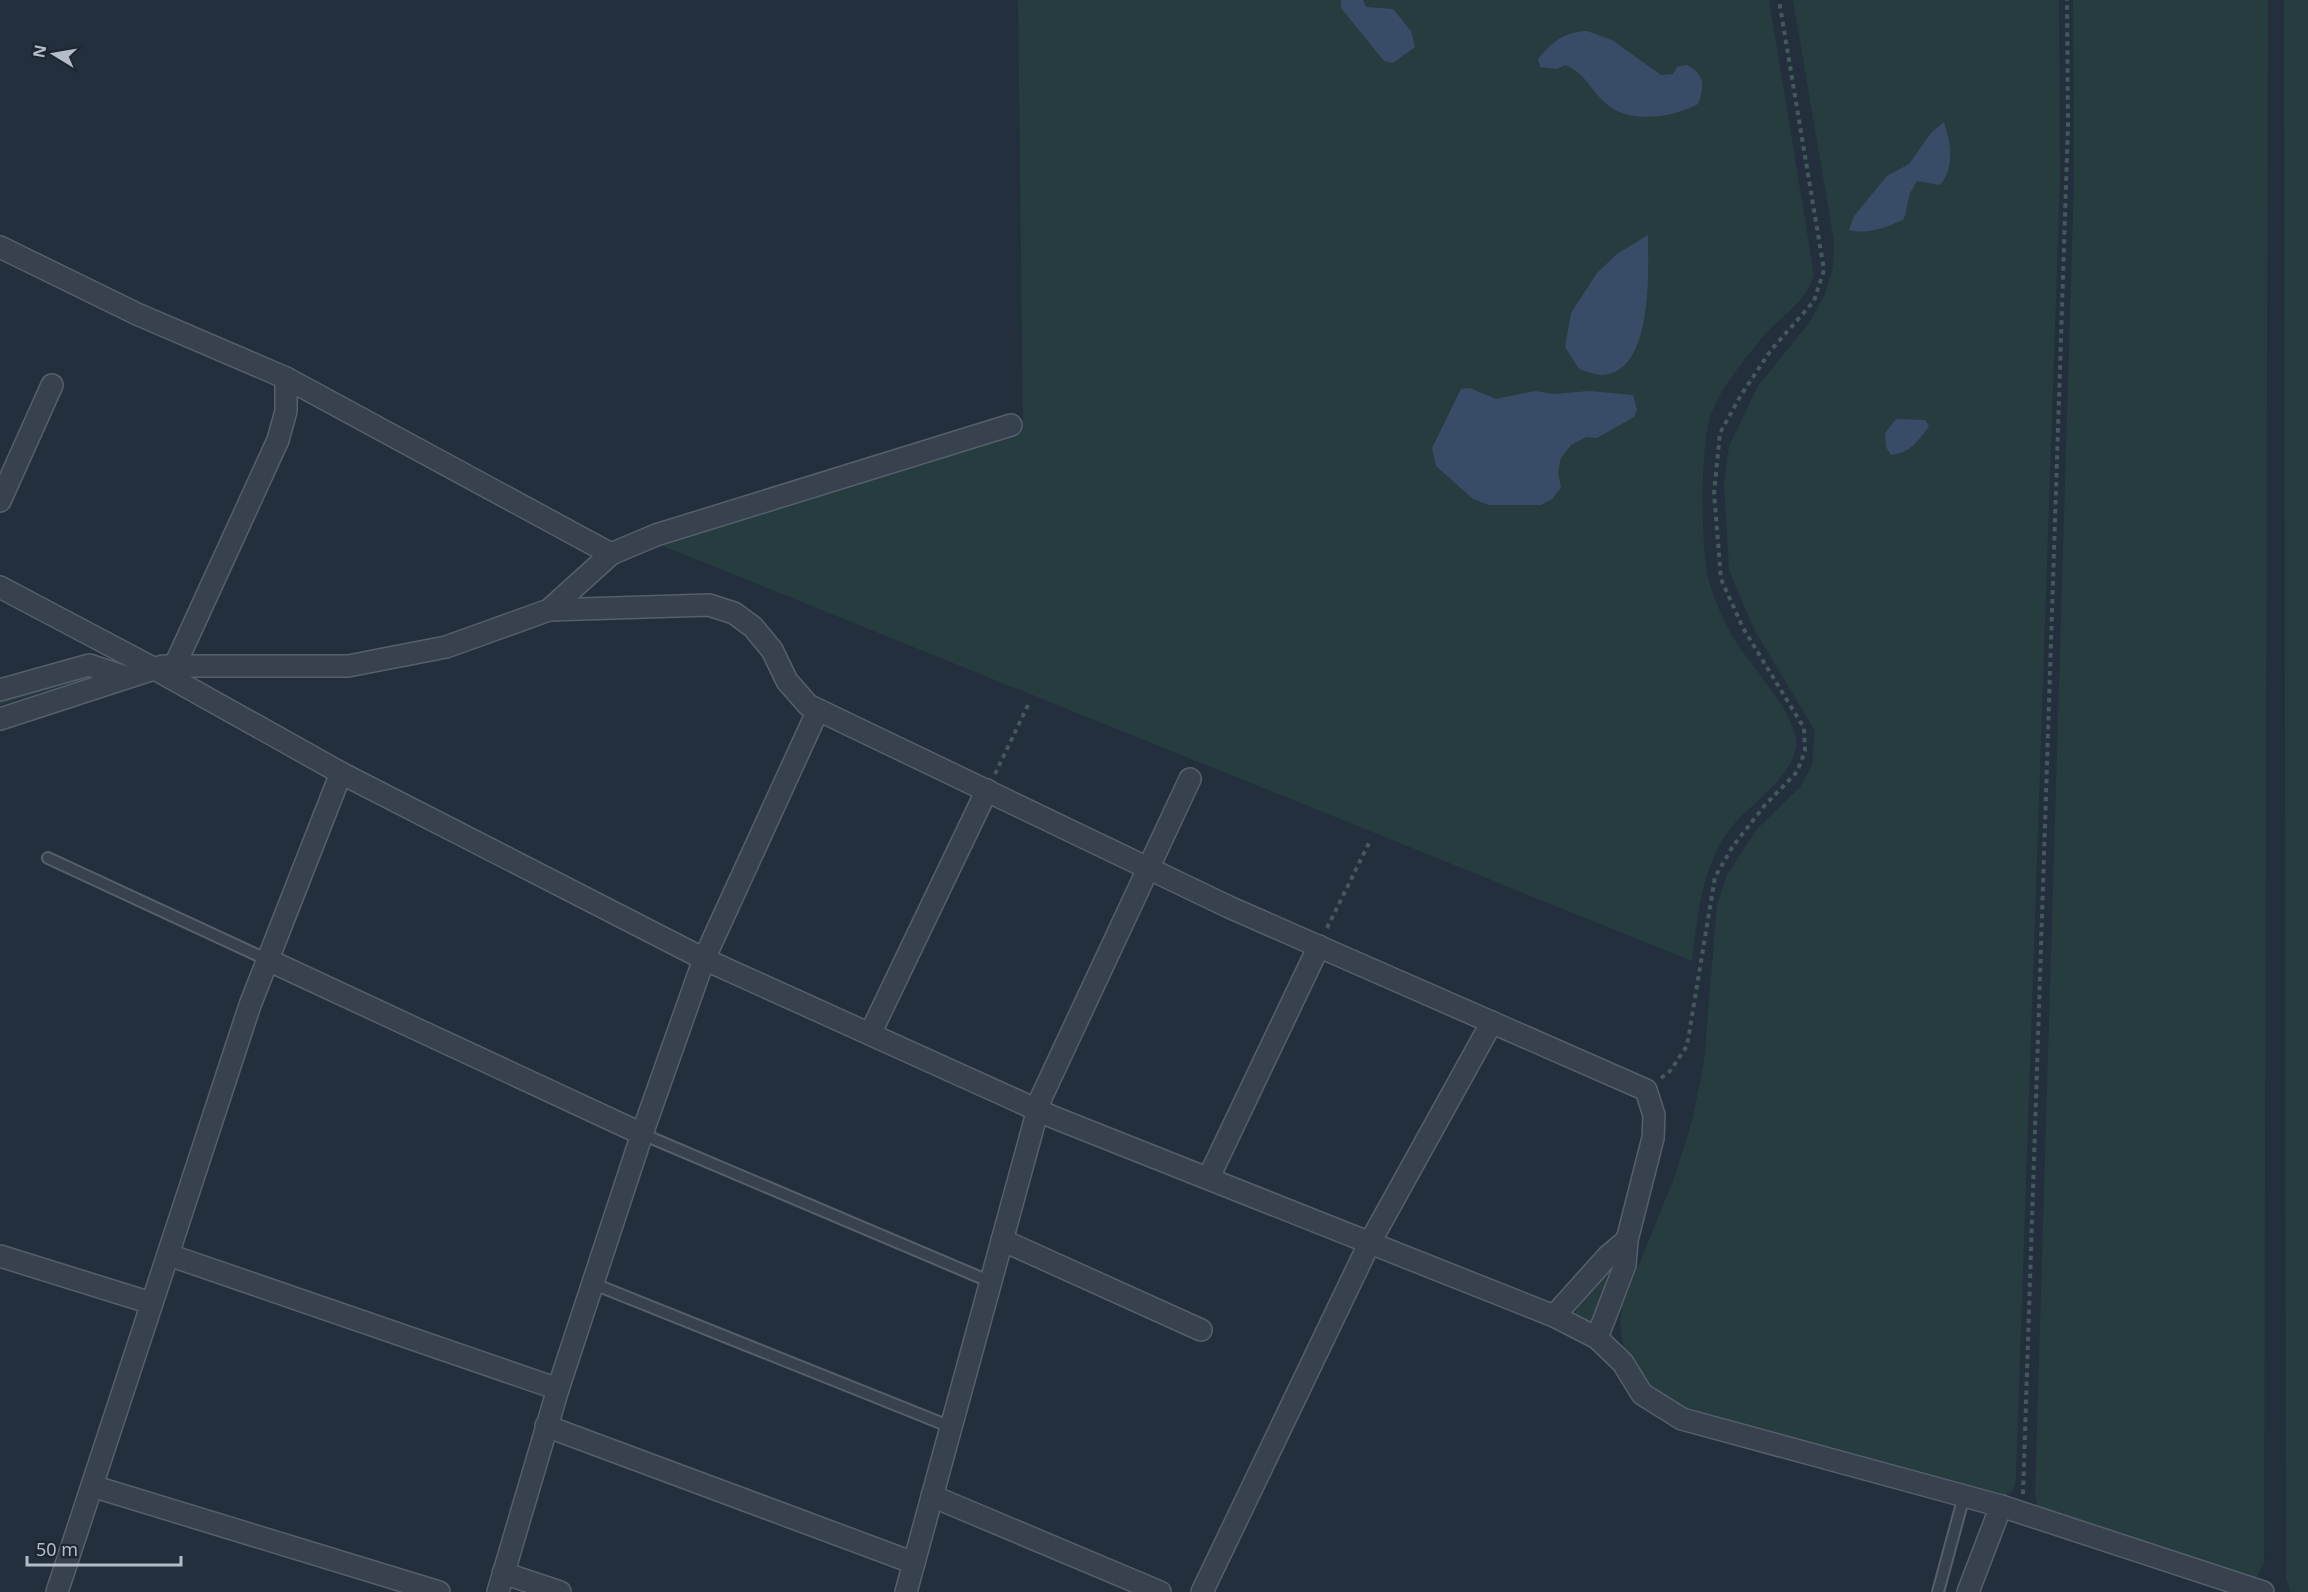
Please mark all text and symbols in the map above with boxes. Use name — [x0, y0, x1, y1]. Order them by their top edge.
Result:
north arrow — [24, 24, 84, 84]
text: N — [27, 43, 51, 60]
scale bar — [27, 1529, 182, 1567]
text: 50 m — [36, 1537, 78, 1561]

